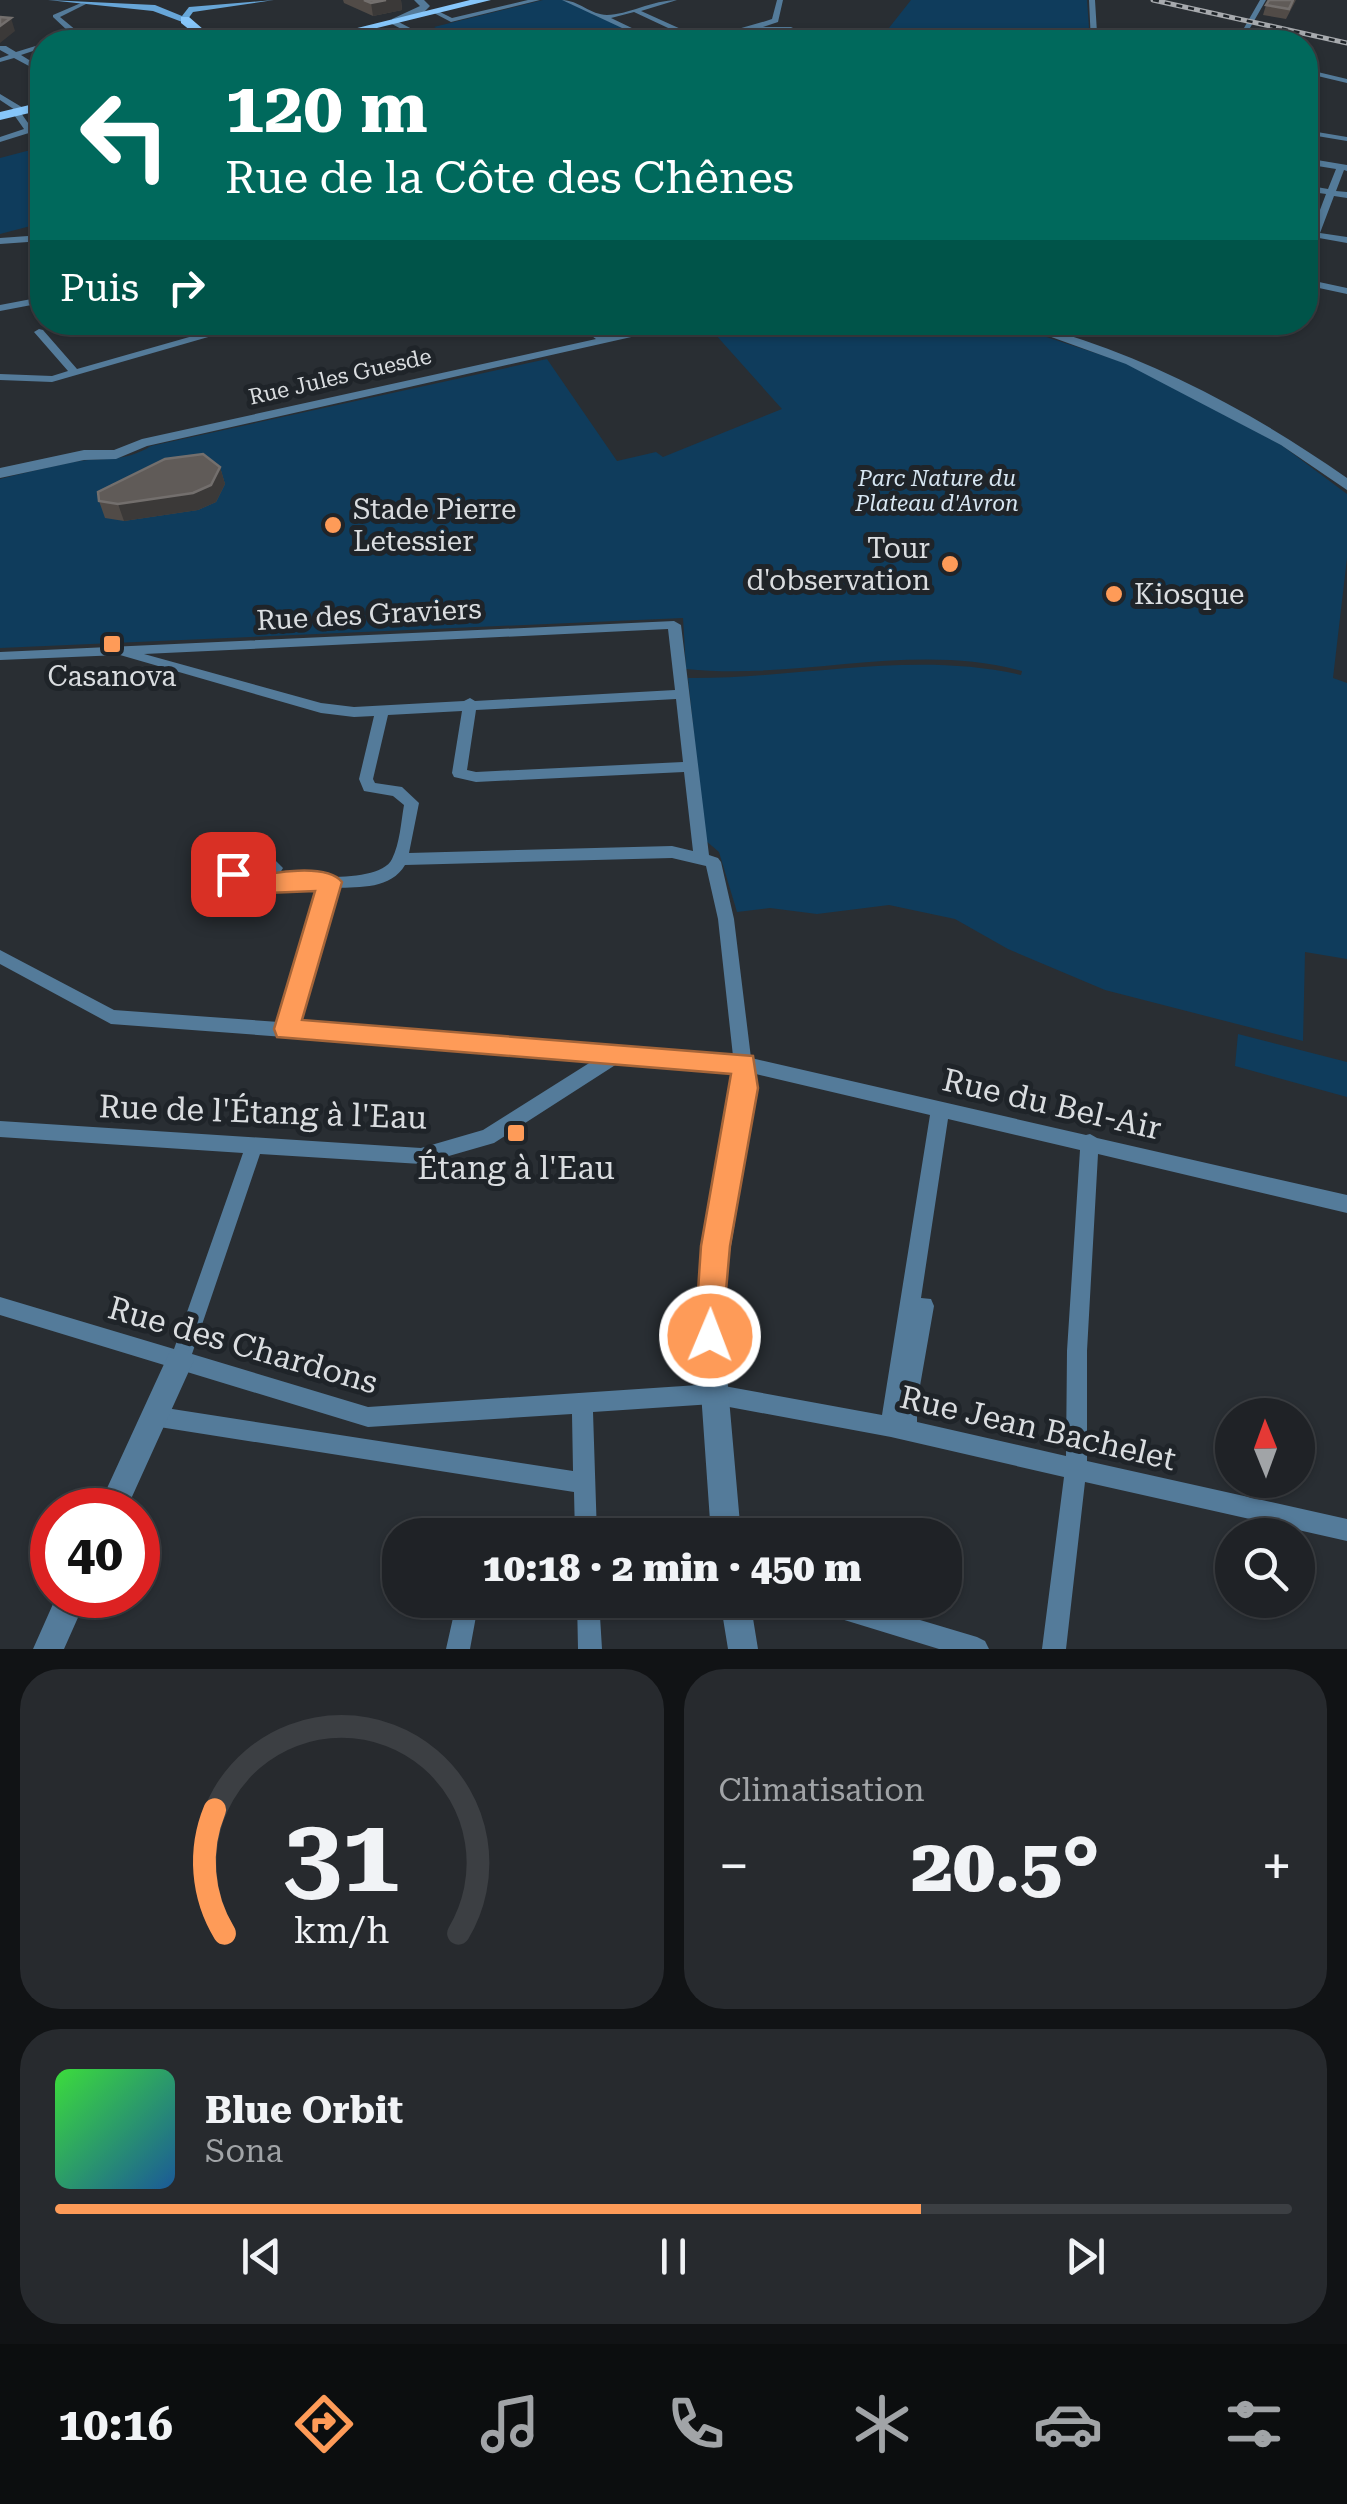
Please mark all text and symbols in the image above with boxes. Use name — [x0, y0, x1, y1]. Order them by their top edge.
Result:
text: 120 m — [225, 67, 428, 149]
icon: left — [60, 70, 190, 200]
text: Rue de la Côte des Chênes — [225, 151, 794, 204]
icon: right — [159, 260, 214, 315]
text: Puis — [60, 266, 139, 310]
street label: Rue Jules Guesde — [246, 343, 434, 410]
park label: Parc Nature du Plateau d'Avron — [854, 466, 1019, 516]
place label: Stade Pierre Letessier — [353, 493, 516, 558]
marker: Stade Pierre Letessier — [322, 514, 344, 536]
place label: Tour d'observation — [746, 532, 930, 597]
marker: Tour d'observation — [939, 553, 961, 575]
place label: Kiosque — [1134, 578, 1244, 611]
marker: Kiosque — [1103, 583, 1125, 605]
street label: Rue des Graviers — [256, 592, 482, 637]
marker: Casanova — [101, 633, 123, 655]
place label: Casanova — [47, 660, 177, 693]
pin — [191, 832, 276, 917]
icon: arrive — [206, 847, 261, 902]
street label: Rue du Bel-Air — [939, 1060, 1165, 1148]
street label: Rue de l'Étang à l'Eau — [98, 1087, 428, 1137]
marker: Étang à l'Eau — [505, 1122, 527, 1144]
place label: Étang à l'Eau — [417, 1149, 615, 1187]
position arrow — [658, 1284, 762, 1388]
street label: Rue des Chardons — [104, 1288, 382, 1402]
street label: Rue Jean Bachelet — [896, 1378, 1180, 1478]
north arrow — [1215, 1398, 1315, 1498]
map controls — [1215, 1398, 1315, 1618]
speed limit sign: 40 — [30, 1488, 160, 1618]
button: search — [1215, 1518, 1315, 1618]
text: 10:18 · 2 min · 450 m — [482, 1546, 862, 1590]
text: Climatisation — [719, 1771, 925, 1809]
text: 31 — [284, 1795, 400, 1916]
text: 20.5° — [911, 1821, 1100, 1909]
text: − — [719, 1834, 749, 1898]
text: + — [1261, 1834, 1292, 1898]
text: km/h — [294, 1910, 390, 1952]
text: Blue Orbit — [205, 2088, 403, 2132]
text: Sona — [205, 2132, 283, 2170]
icon: previous — [234, 2229, 289, 2284]
icon: pause — [646, 2229, 701, 2284]
icon: next — [1058, 2229, 1113, 2284]
icon: directions — [289, 2389, 359, 2459]
icon: music — [475, 2389, 545, 2459]
icon: phone — [661, 2389, 731, 2459]
icon: climate — [847, 2389, 917, 2459]
icon: car — [1033, 2389, 1103, 2459]
icon: filters — [1219, 2389, 1289, 2459]
text: 10:16 — [58, 2398, 173, 2451]

